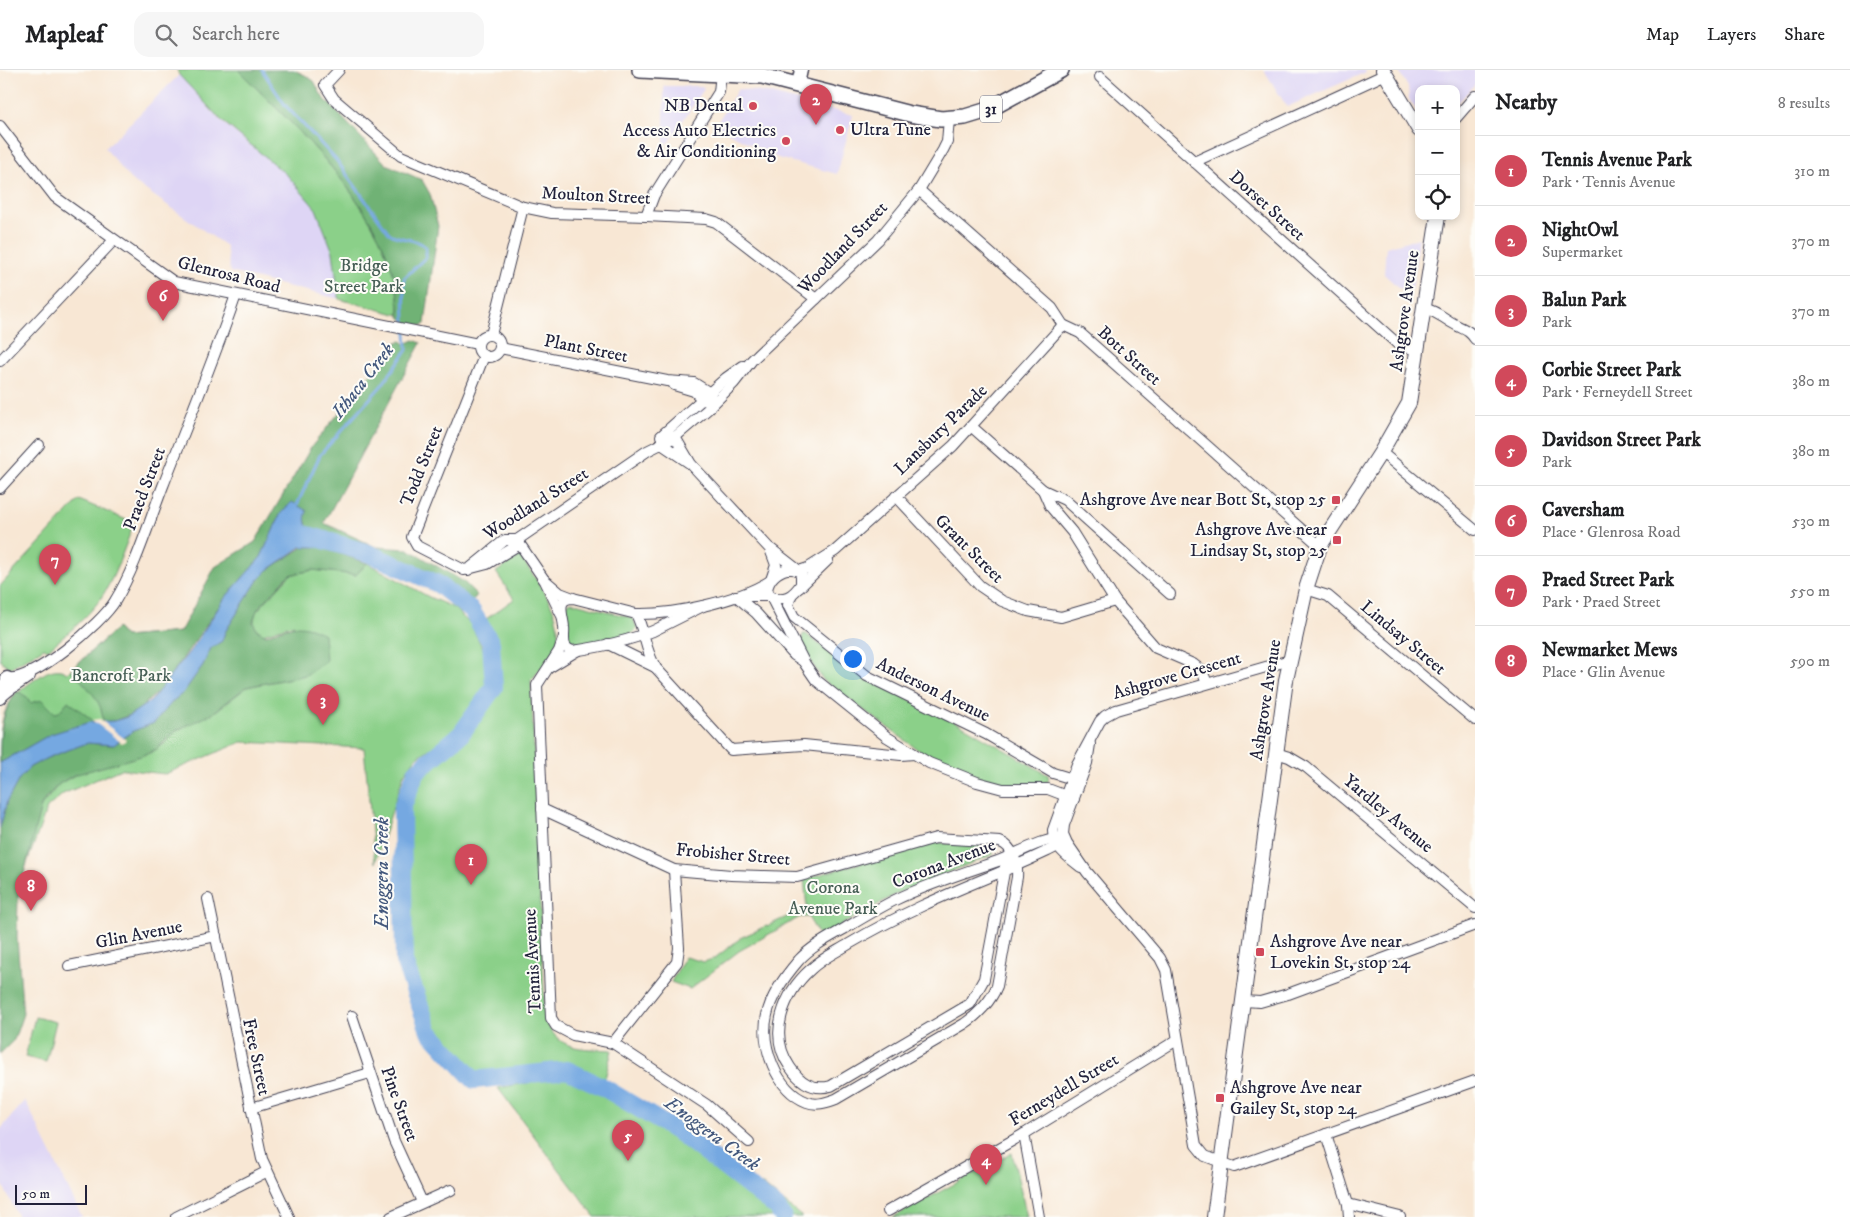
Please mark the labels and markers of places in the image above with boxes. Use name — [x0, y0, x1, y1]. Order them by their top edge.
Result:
pin: 2 — [800, 84, 832, 125]
place label: NB Dental — [664, 95, 744, 117]
marker: NB Dental — [747, 100, 759, 112]
place label: Ultra Tune — [850, 119, 931, 141]
place label: Access Auto Electrics & Air Conditioning — [623, 120, 776, 163]
marker: Ultra Tune — [834, 124, 846, 136]
marker: Access Auto Electrics & Air Conditioning — [780, 135, 792, 147]
pin: 6 — [147, 280, 179, 321]
place label: Ashgrove Ave near Bott St, stop 25 — [1080, 489, 1326, 511]
marker: Ashgrove Ave near Bott St, stop 25 — [1330, 494, 1342, 506]
place label: Ashgrove Ave near Lindsay St, stop 25 — [1190, 519, 1327, 562]
marker: Ashgrove Ave near Lindsay St, stop 25 — [1331, 534, 1343, 546]
pin: 7 — [39, 544, 71, 585]
pin: 3 — [307, 684, 339, 725]
pin: 1 — [455, 844, 487, 885]
pin: 8 — [15, 870, 47, 911]
place label: Ashgrove Ave near Lovekin St, stop 24 — [1270, 931, 1411, 974]
marker: Ashgrove Ave near Lovekin St, stop 24 — [1254, 946, 1266, 958]
place label: Ashgrove Ave near Gailey St, stop 24 — [1230, 1077, 1362, 1120]
marker: Ashgrove Ave near Gailey St, stop 24 — [1214, 1092, 1226, 1104]
pin: 5 — [612, 1120, 644, 1161]
pin: 4 — [970, 1144, 1002, 1185]

